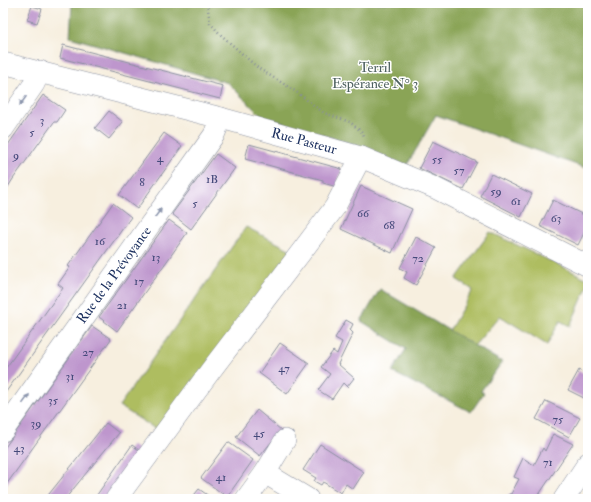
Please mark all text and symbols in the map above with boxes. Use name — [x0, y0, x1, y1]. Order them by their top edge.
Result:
park label: Terril Espérance N° 3 — [332, 59, 418, 93]
one-way arrow — [19, 96, 27, 106]
house number: 3 — [40, 113, 44, 128]
street label: Rue Pasteur — [269, 124, 339, 158]
house number: 5 — [29, 125, 35, 140]
house number: 9 — [12, 148, 19, 163]
house number: 4 — [157, 151, 164, 166]
house number: 55 — [432, 152, 443, 167]
house number: 57 — [454, 163, 465, 178]
house number: 1B — [206, 172, 218, 187]
house number: 8 — [139, 175, 145, 190]
house number: 59 — [490, 184, 502, 199]
house number: 61 — [511, 194, 521, 209]
house number: 5 — [192, 196, 198, 211]
house number: 66 — [357, 206, 370, 221]
one-way arrow — [154, 208, 162, 219]
house number: 63 — [551, 211, 561, 226]
house number: 68 — [383, 218, 395, 233]
street label: Rue de la Prévoyance — [73, 223, 156, 328]
house number: 16 — [95, 234, 106, 249]
house number: 13 — [152, 250, 160, 265]
house number: 72 — [412, 251, 424, 266]
house number: 17 — [134, 274, 144, 289]
house number: 21 — [117, 298, 127, 313]
house number: 27 — [82, 345, 94, 360]
house number: 47 — [278, 361, 290, 376]
house number: 31 — [66, 369, 74, 384]
house number: 35 — [48, 393, 59, 408]
one-way arrow — [22, 394, 30, 404]
house number: 75 — [553, 412, 564, 427]
house number: 39 — [31, 416, 41, 431]
house number: 45 — [253, 426, 266, 441]
house number: 43 — [13, 441, 25, 456]
house number: 71 — [543, 455, 553, 470]
house number: 41 — [216, 470, 226, 485]

